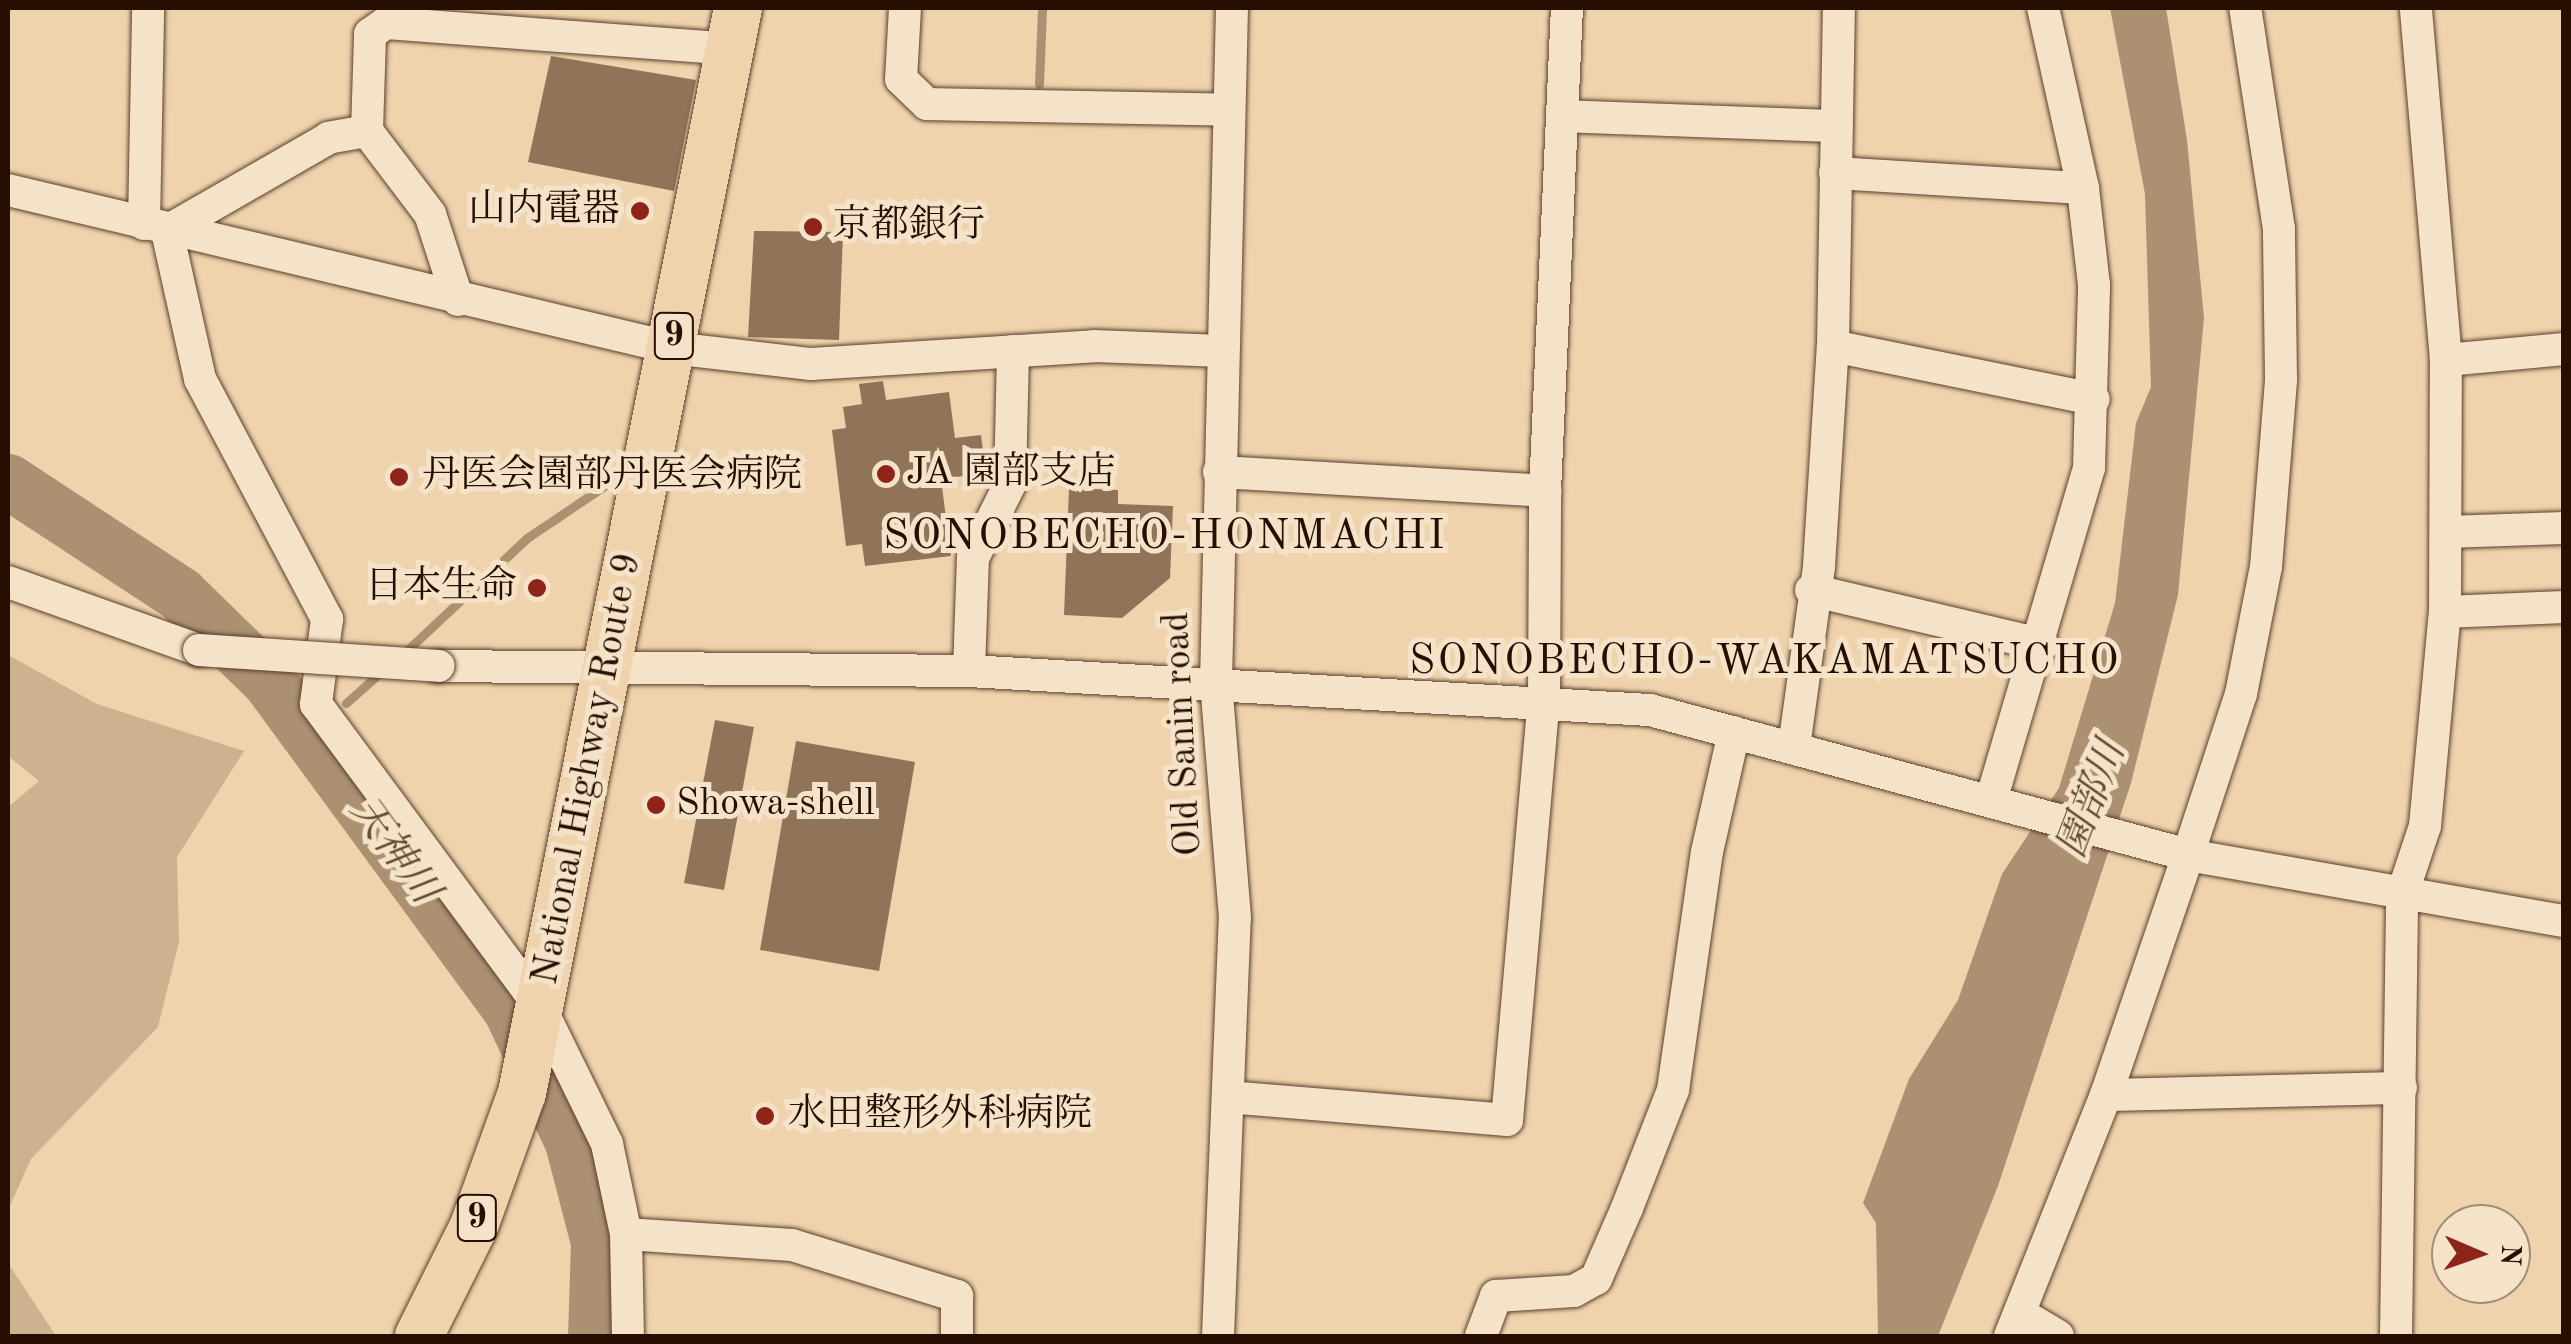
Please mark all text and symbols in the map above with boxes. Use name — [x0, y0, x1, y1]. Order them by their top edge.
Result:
place label: 山内電器 — [468, 188, 620, 234]
marker: 山内電器 — [629, 200, 651, 222]
place label: 京都銀行 — [833, 204, 985, 250]
marker: 京都銀行 — [802, 216, 824, 238]
road number: 9 — [652, 306, 696, 366]
place label: JA 園部支店 — [906, 451, 1116, 497]
place label: 丹医会園部丹医会病院 — [422, 454, 802, 500]
marker: JA 園部支店 — [875, 463, 897, 485]
marker: 丹医会園部丹医会病院 — [386, 464, 412, 490]
district label: SONOBECHO-HONMACHI — [883, 512, 1447, 562]
street label: National Highway Route 9 — [524, 549, 652, 989]
place label: 日本生命 — [365, 565, 517, 611]
marker: 日本生命 — [526, 577, 548, 599]
street label: Old Sanin road — [1155, 611, 1213, 857]
district label: SONOBECHO-WAKAMATSUCHO — [1409, 637, 2121, 687]
water label: 園部川 — [2049, 735, 2137, 865]
place label: Showa-shell — [676, 782, 875, 828]
water label: 天神川 — [338, 788, 448, 914]
marker: Showa-shell — [645, 794, 667, 816]
place label: 水田整形外科病院 — [788, 1093, 1092, 1139]
marker: 水田整形外科病院 — [752, 1103, 778, 1129]
road number: 9 — [454, 1188, 500, 1248]
north arrow — [2431, 1204, 2531, 1304]
text: N — [2495, 1244, 2523, 1266]

